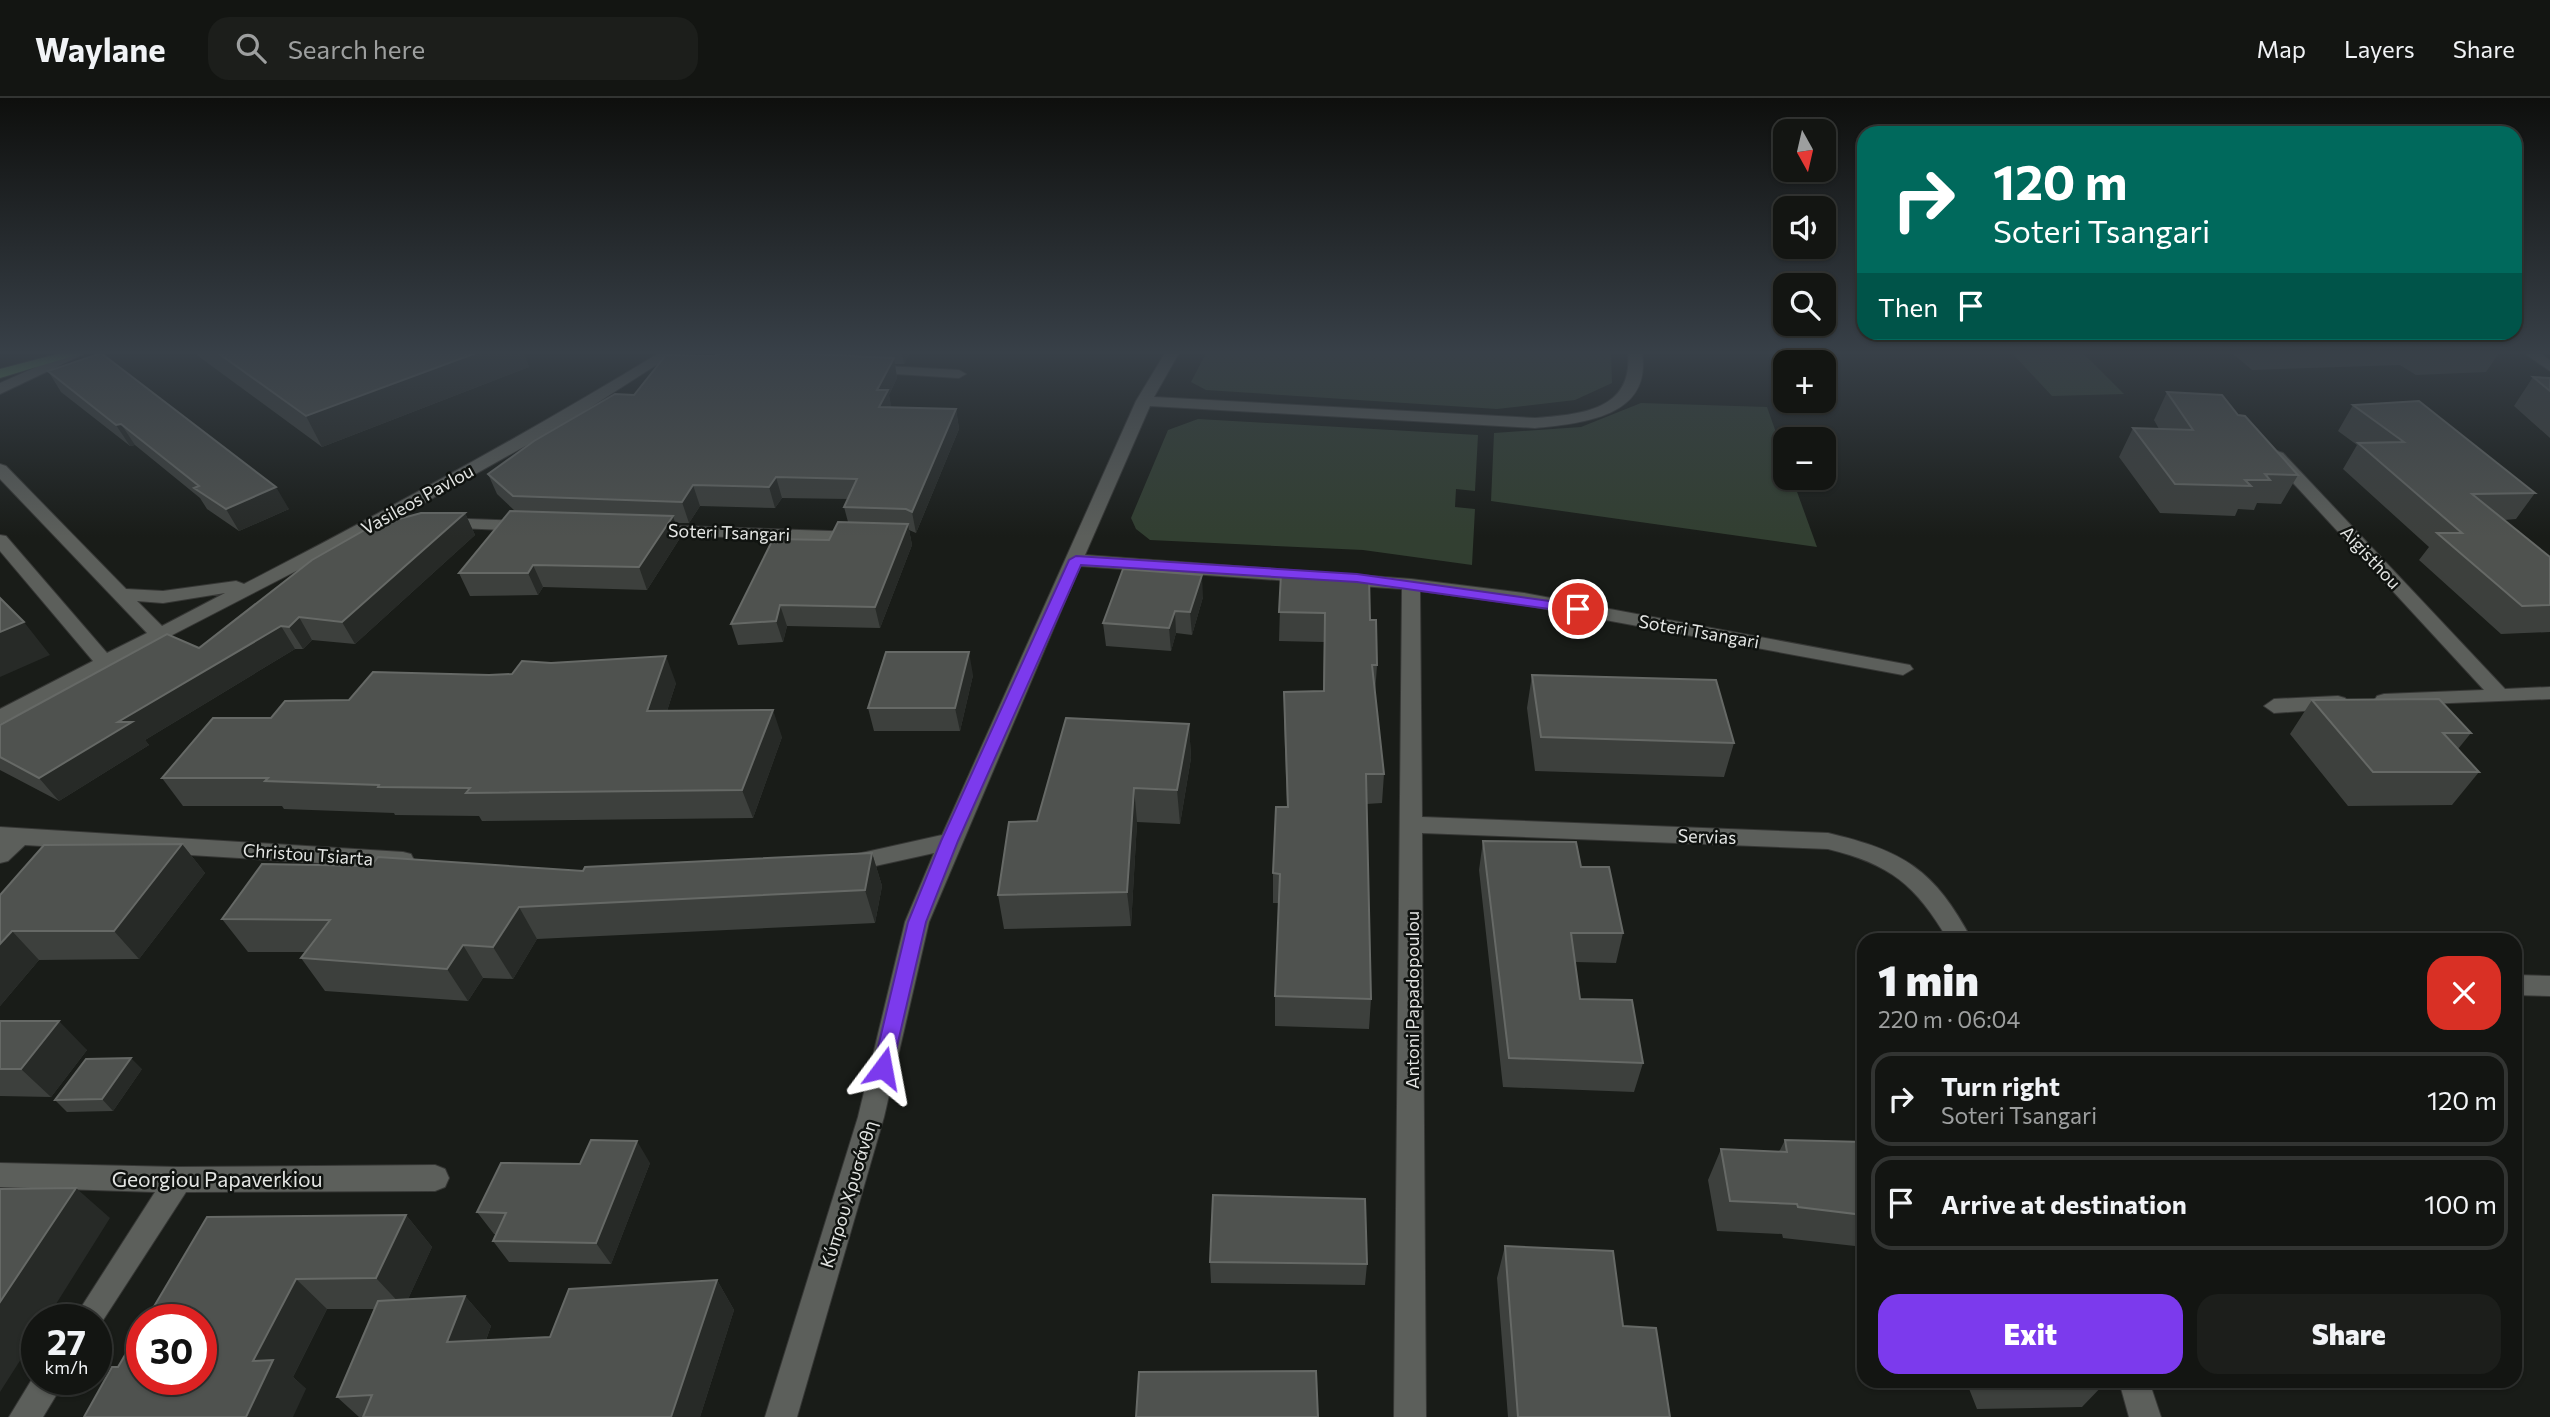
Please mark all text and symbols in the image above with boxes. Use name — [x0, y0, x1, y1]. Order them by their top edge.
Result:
search box — [208, 17, 698, 80]
text: Waylane — [35, 28, 166, 69]
icon: search — [232, 29, 270, 67]
text: Search here — [288, 33, 425, 64]
text: Map — [2257, 34, 2306, 63]
text: Layers — [2344, 34, 2415, 63]
text: Share — [2453, 34, 2515, 63]
north arrow — [1773, 119, 1836, 182]
map controls — [1773, 119, 1836, 490]
text: 120 m — [1993, 150, 2127, 210]
icon: right — [1878, 154, 1969, 245]
button: sound — [1773, 196, 1836, 259]
text: Soteri Tsangari — [1993, 210, 2210, 250]
button: search — [1773, 273, 1836, 336]
icon: arrive — [1952, 287, 1990, 325]
text: Then — [1878, 291, 1938, 322]
button: + — [1773, 350, 1836, 413]
button: − — [1773, 427, 1836, 490]
street label: Vasileos Pavlou — [357, 459, 477, 539]
street label: Soteri Tsangari — [668, 519, 790, 545]
street label: Aigisthou — [2336, 521, 2406, 593]
pin — [1548, 579, 1608, 639]
icon: arrive — [1559, 590, 1597, 628]
street label: Soteri Tsangari — [1637, 610, 1761, 652]
street label: Servias — [1677, 824, 1737, 848]
street label: Christou Tsiarta — [242, 838, 374, 870]
street label: Antoni Papadopoulou — [1401, 911, 1423, 1089]
text: 1 min — [1878, 953, 1979, 1005]
button: close — [2427, 956, 2501, 1030]
text: 220 m · 06:04 — [1878, 1005, 2020, 1033]
position arrow — [846, 1031, 920, 1105]
text: Turn right — [1941, 1070, 2060, 1101]
icon: right — [1882, 1080, 1920, 1118]
text: 120 m — [2427, 1084, 2497, 1115]
text: Soteri Tsangari — [1941, 1101, 2097, 1129]
street label: Κύπρου Χρυσάνθη — [815, 1118, 881, 1270]
street label: Georgiou Papaverkiou — [112, 1166, 322, 1191]
icon: arrive — [1882, 1184, 1920, 1222]
text: Arrive at destination — [1941, 1188, 2187, 1219]
text: 100 m — [2424, 1188, 2497, 1219]
button: Exit — [1878, 1294, 2183, 1374]
button: Share — [2197, 1294, 2501, 1374]
speed limit sign: 30 — [126, 1304, 217, 1395]
text: 27 — [47, 1319, 86, 1362]
text: km/h — [45, 1356, 88, 1378]

